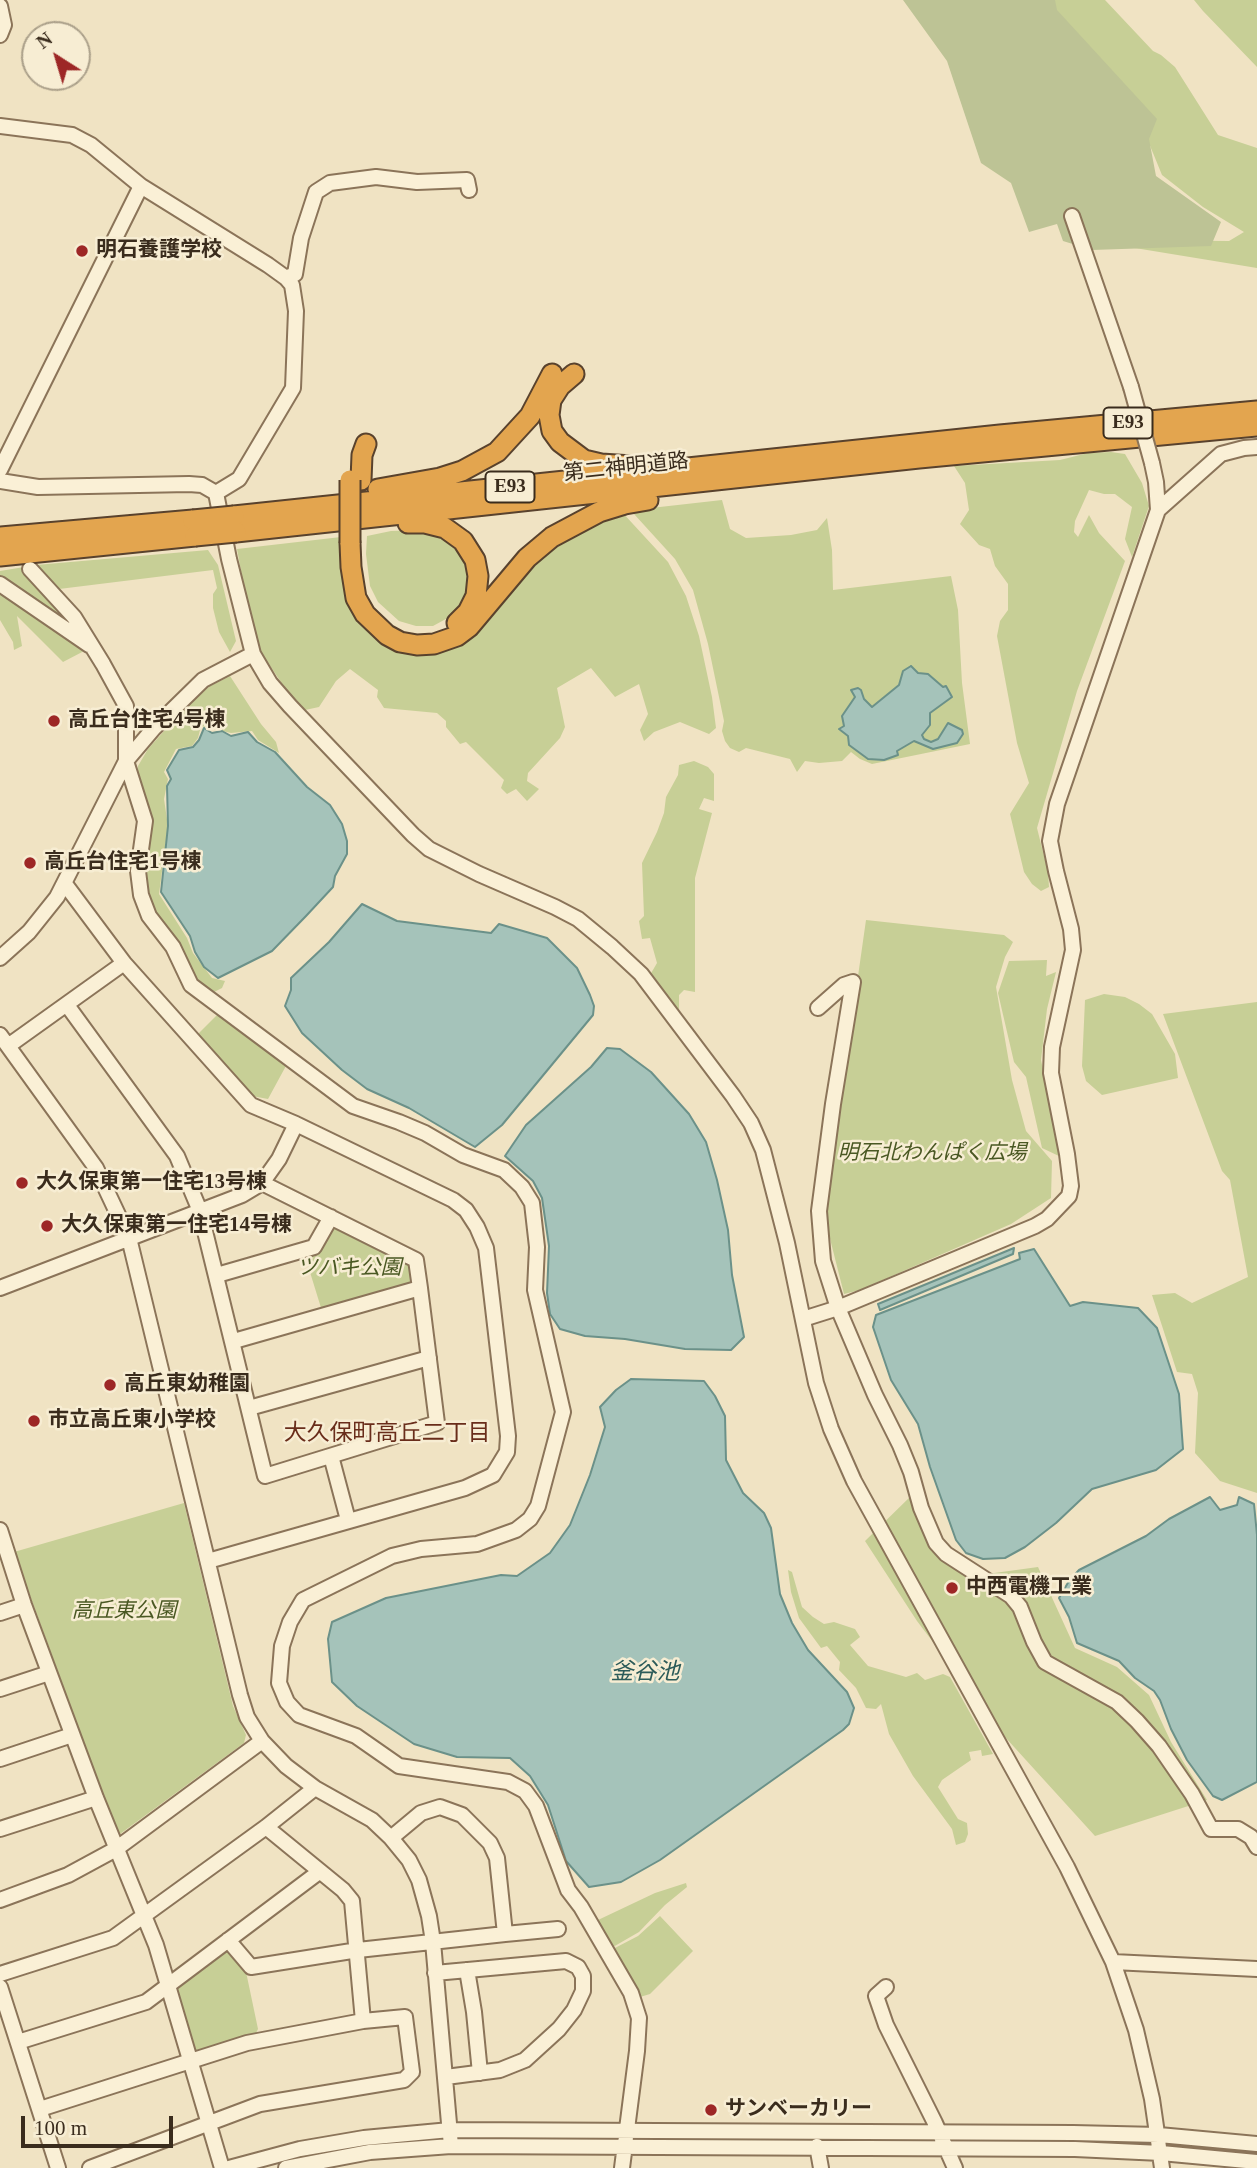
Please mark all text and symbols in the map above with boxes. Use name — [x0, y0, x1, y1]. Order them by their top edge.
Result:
north arrow — [21, 21, 91, 91]
text: N — [32, 28, 56, 53]
place label: 明石養護学校 — [96, 238, 222, 264]
marker: 明石養護学校 — [74, 243, 90, 259]
road number: E93 — [1104, 408, 1152, 438]
street label: 第二神明道路 — [562, 449, 690, 487]
road number: E93 — [486, 472, 534, 502]
place label: 高丘台住宅4号棟 — [68, 708, 225, 734]
marker: 高丘台住宅4号棟 — [46, 713, 62, 729]
place label: 高丘台住宅1号棟 — [44, 850, 201, 876]
marker: 高丘台住宅1号棟 — [22, 855, 38, 871]
park label: 明石北わんぱく広場 — [838, 1140, 1026, 1166]
place label: 大久保東第一住宅13号棟 — [36, 1170, 267, 1196]
marker: 大久保東第一住宅13号棟 — [14, 1175, 30, 1191]
place label: 大久保東第一住宅14号棟 — [61, 1213, 292, 1239]
marker: 大久保東第一住宅14号棟 — [39, 1218, 55, 1234]
park label: ツバキ公園 — [297, 1255, 401, 1281]
place label: 高丘東幼稚園 — [124, 1372, 250, 1398]
marker: 高丘東幼稚園 — [102, 1377, 118, 1393]
place label: 市立高丘東小学校 — [48, 1408, 216, 1434]
marker: 市立高丘東小学校 — [26, 1413, 42, 1429]
district label: 大久保町高丘二丁目 — [284, 1420, 490, 1448]
place label: 中西電機工業 — [966, 1575, 1092, 1601]
marker: 中西電機工業 — [944, 1580, 960, 1596]
park label: 高丘東公園 — [72, 1598, 176, 1624]
water label: 釜谷池 — [611, 1659, 679, 1687]
place label: サンベーカリー — [725, 2097, 872, 2123]
scale bar — [24, 2102, 177, 2146]
marker: サンベーカリー — [703, 2102, 719, 2118]
text: 100 m — [34, 2116, 87, 2140]

